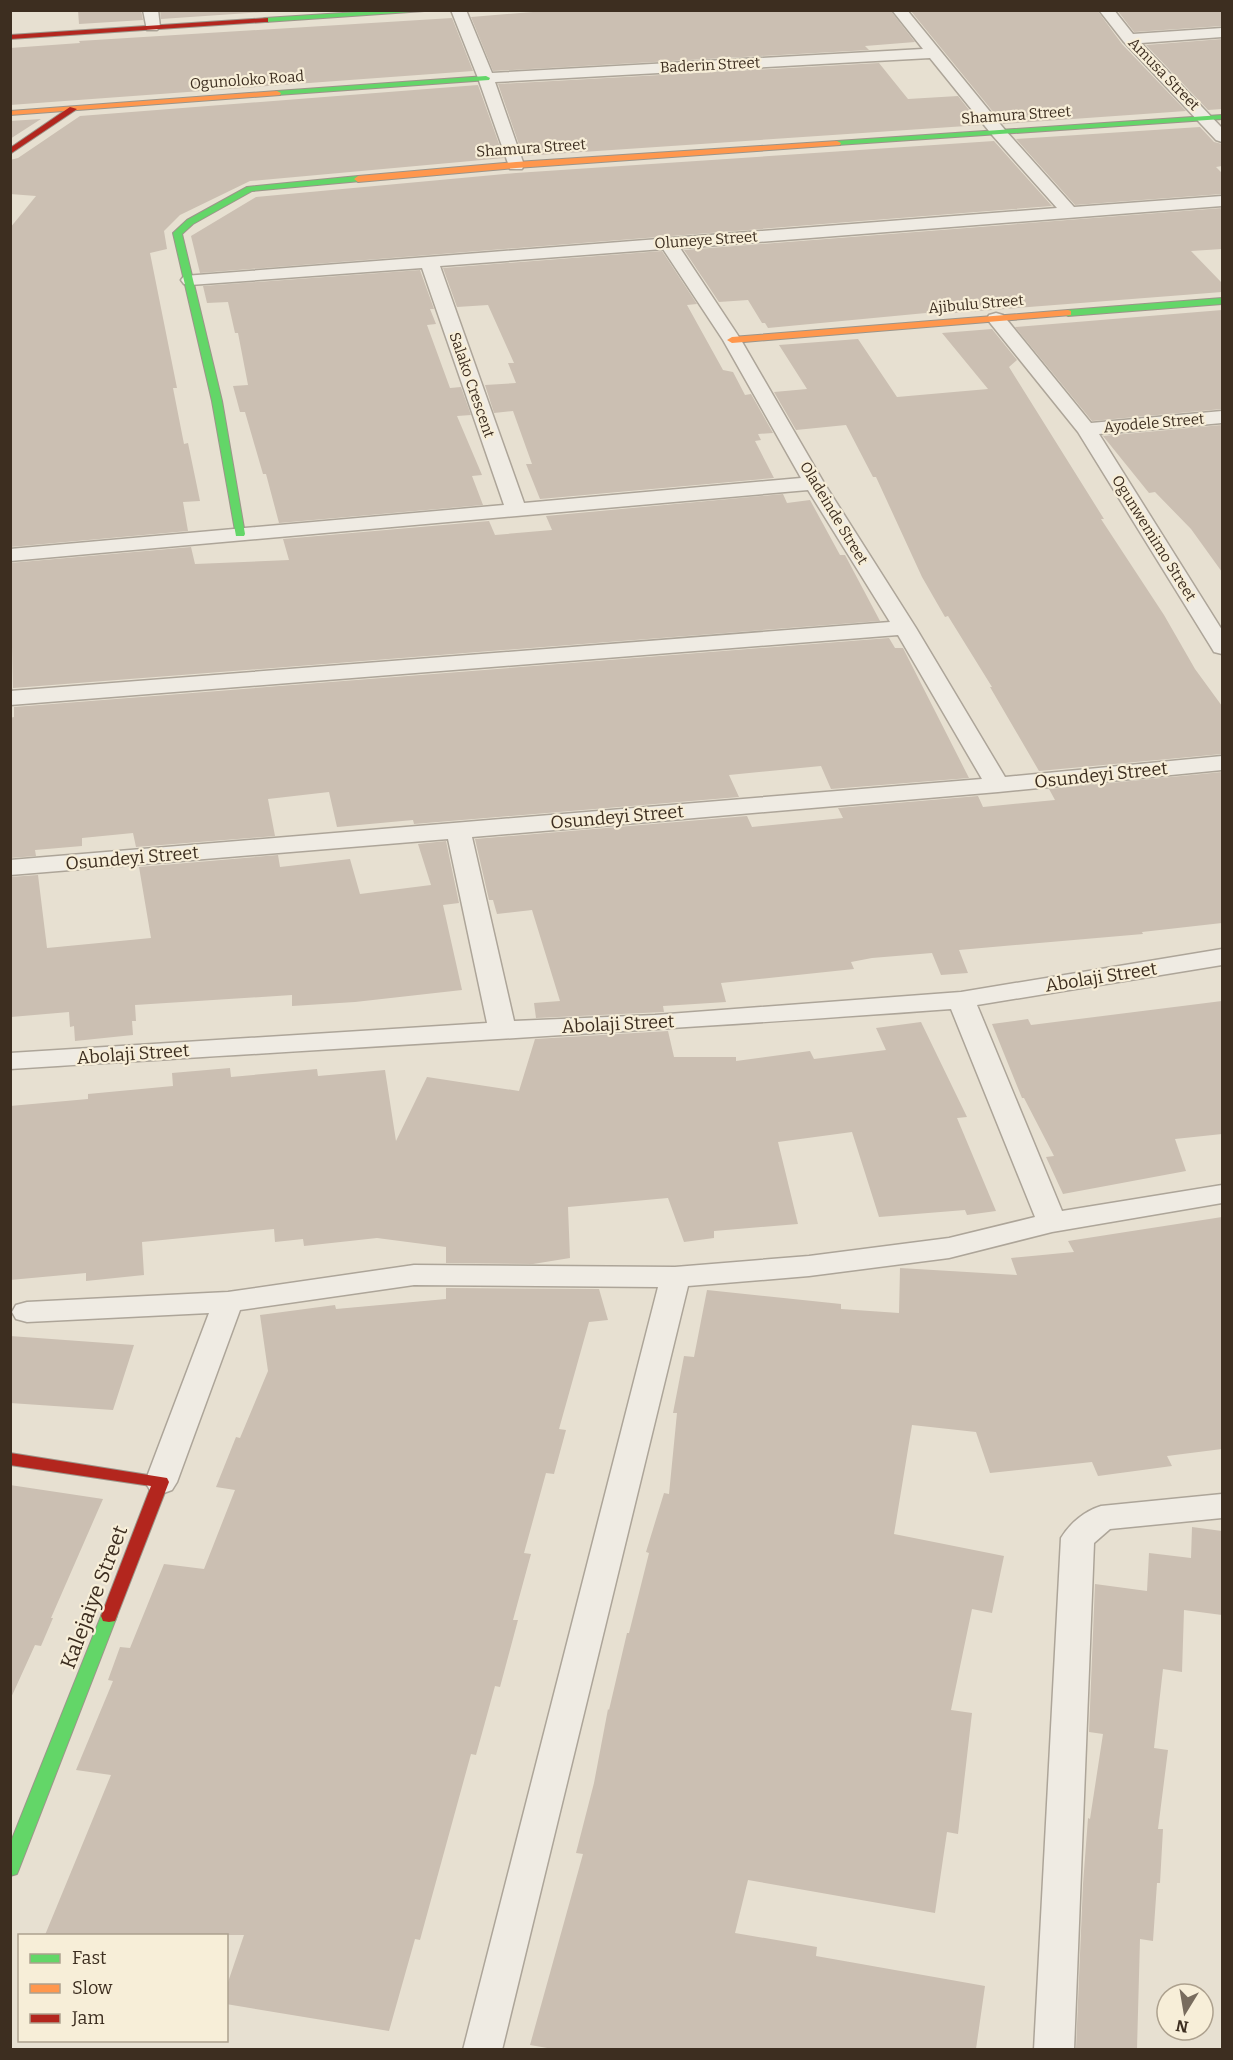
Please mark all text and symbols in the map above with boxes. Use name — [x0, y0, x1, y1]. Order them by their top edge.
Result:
street label: Amusa Street — [1125, 34, 1204, 115]
street label: Baderin Street — [659, 53, 761, 77]
street label: Ogunoloko Road — [189, 67, 305, 93]
street label: Shamura Street — [961, 102, 1072, 128]
street label: Shamura Street — [476, 135, 587, 161]
street label: Oluneye Street — [654, 227, 759, 253]
street label: Ajibulu Street — [927, 291, 1025, 317]
street label: Salako Crescent — [446, 330, 499, 441]
street label: Ayodele Street — [1103, 410, 1206, 436]
street label: Oladeinde Street — [796, 458, 872, 568]
street label: Ogunwemimo Street — [1108, 472, 1200, 605]
street label: Osundeyi Street — [1033, 757, 1169, 793]
street label: Osundeyi Street — [549, 800, 685, 834]
street label: Osundeyi Street — [64, 841, 200, 875]
street label: Abolaji Street — [1044, 957, 1159, 997]
street label: Abolaji Street — [561, 1010, 675, 1038]
street label: Abolaji Street — [76, 1039, 190, 1069]
street label: Kalejaiye Street — [55, 1521, 133, 1672]
legend — [18, 1934, 228, 2042]
text: Fast — [72, 1947, 107, 1969]
text: Slow — [72, 1977, 113, 1999]
north arrow — [1155, 1982, 1215, 2042]
text: Jam — [71, 2007, 105, 2029]
text: N — [1174, 2016, 1190, 2037]

